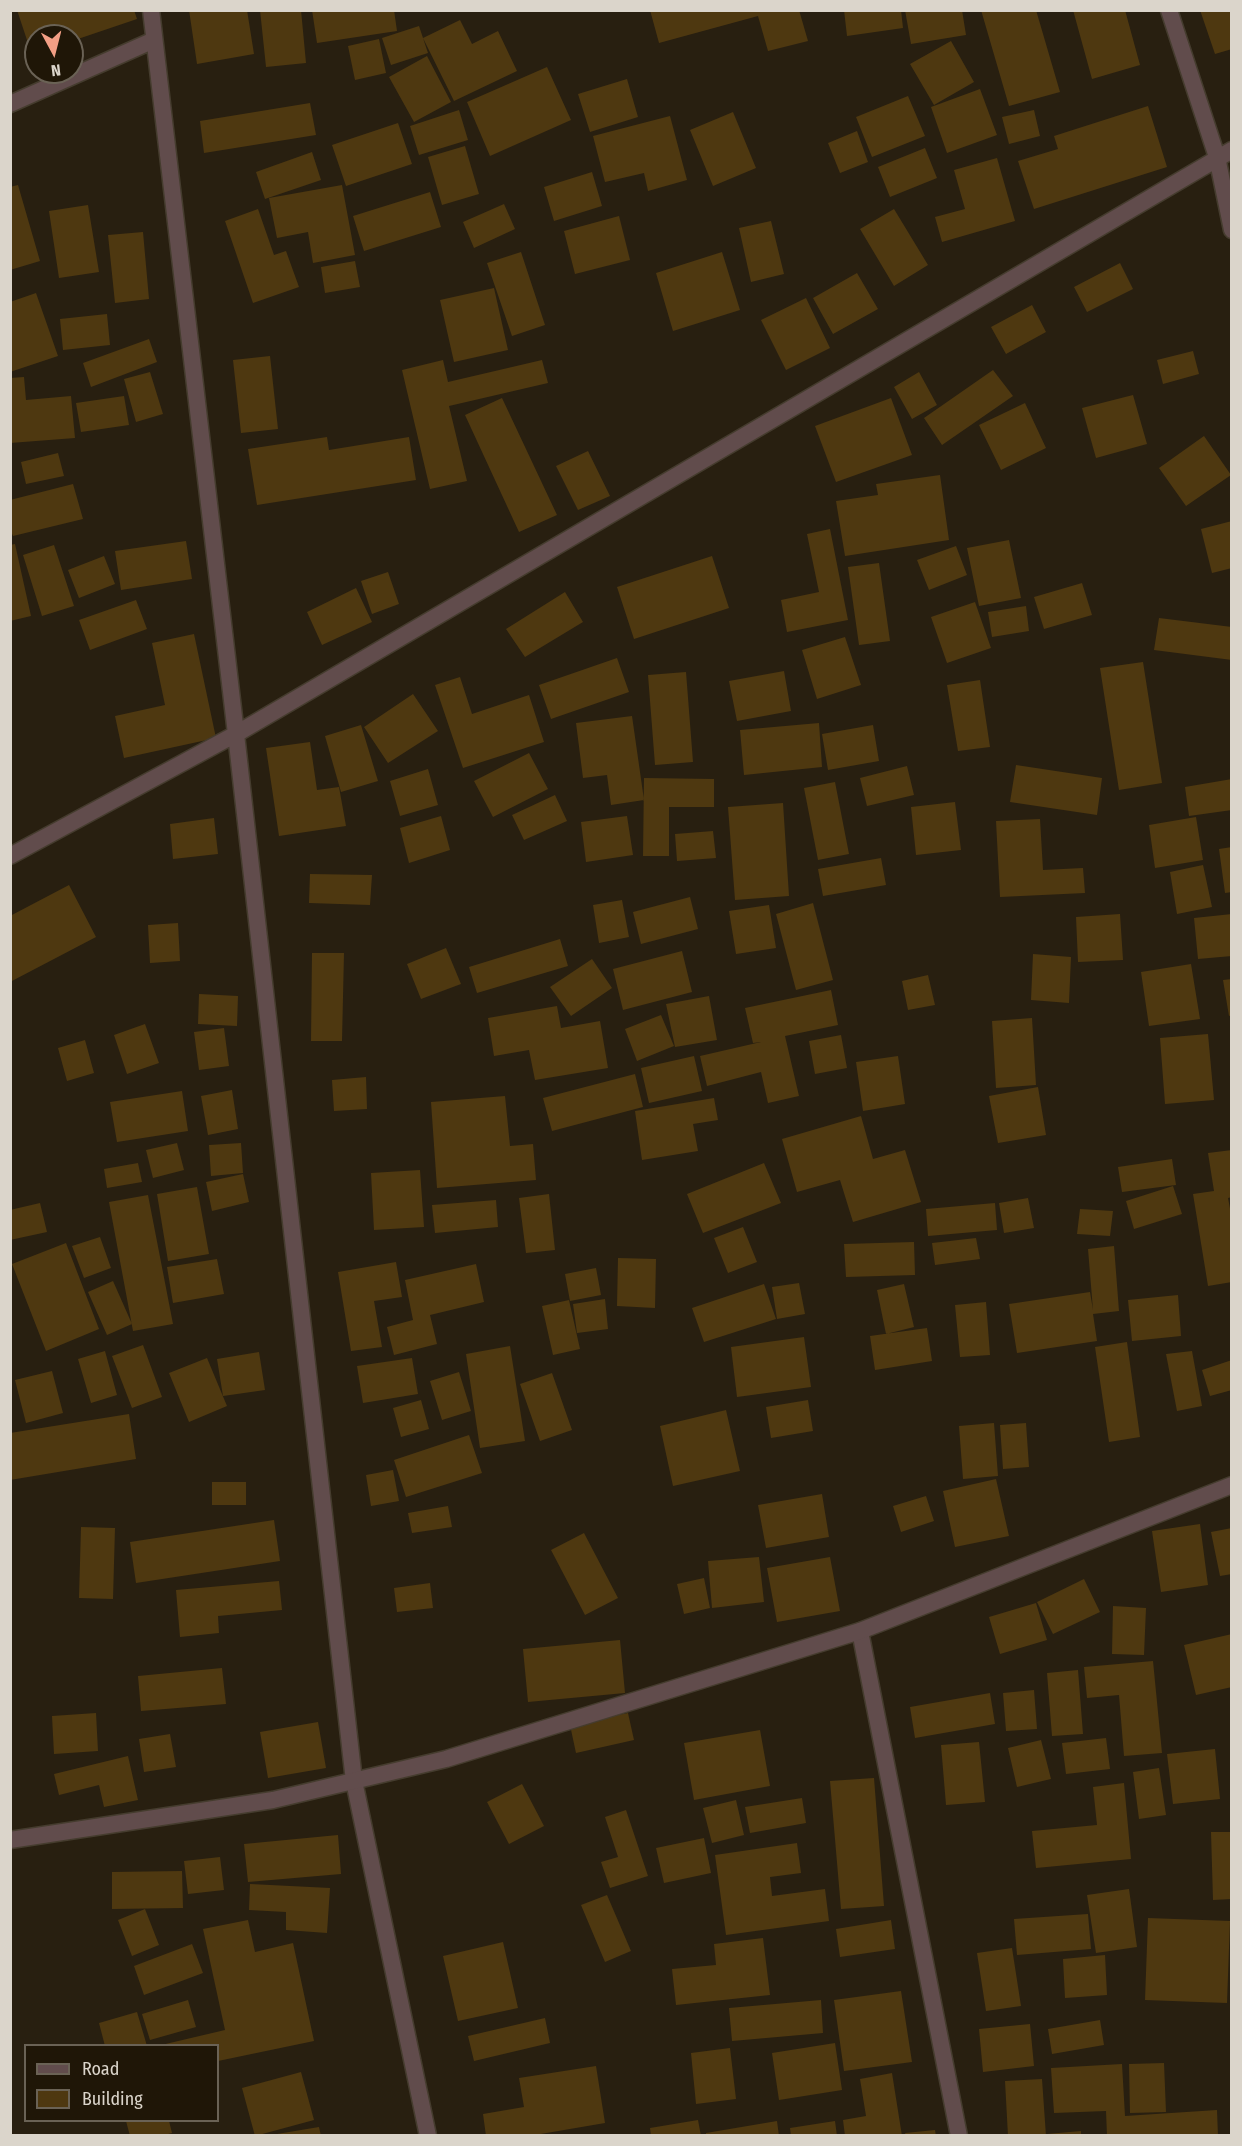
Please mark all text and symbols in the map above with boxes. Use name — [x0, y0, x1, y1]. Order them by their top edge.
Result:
north arrow — [24, 24, 84, 84]
text: N — [50, 60, 62, 80]
legend — [24, 2044, 219, 2122]
text: Road — [82, 2058, 119, 2080]
text: Building — [82, 2088, 143, 2110]

